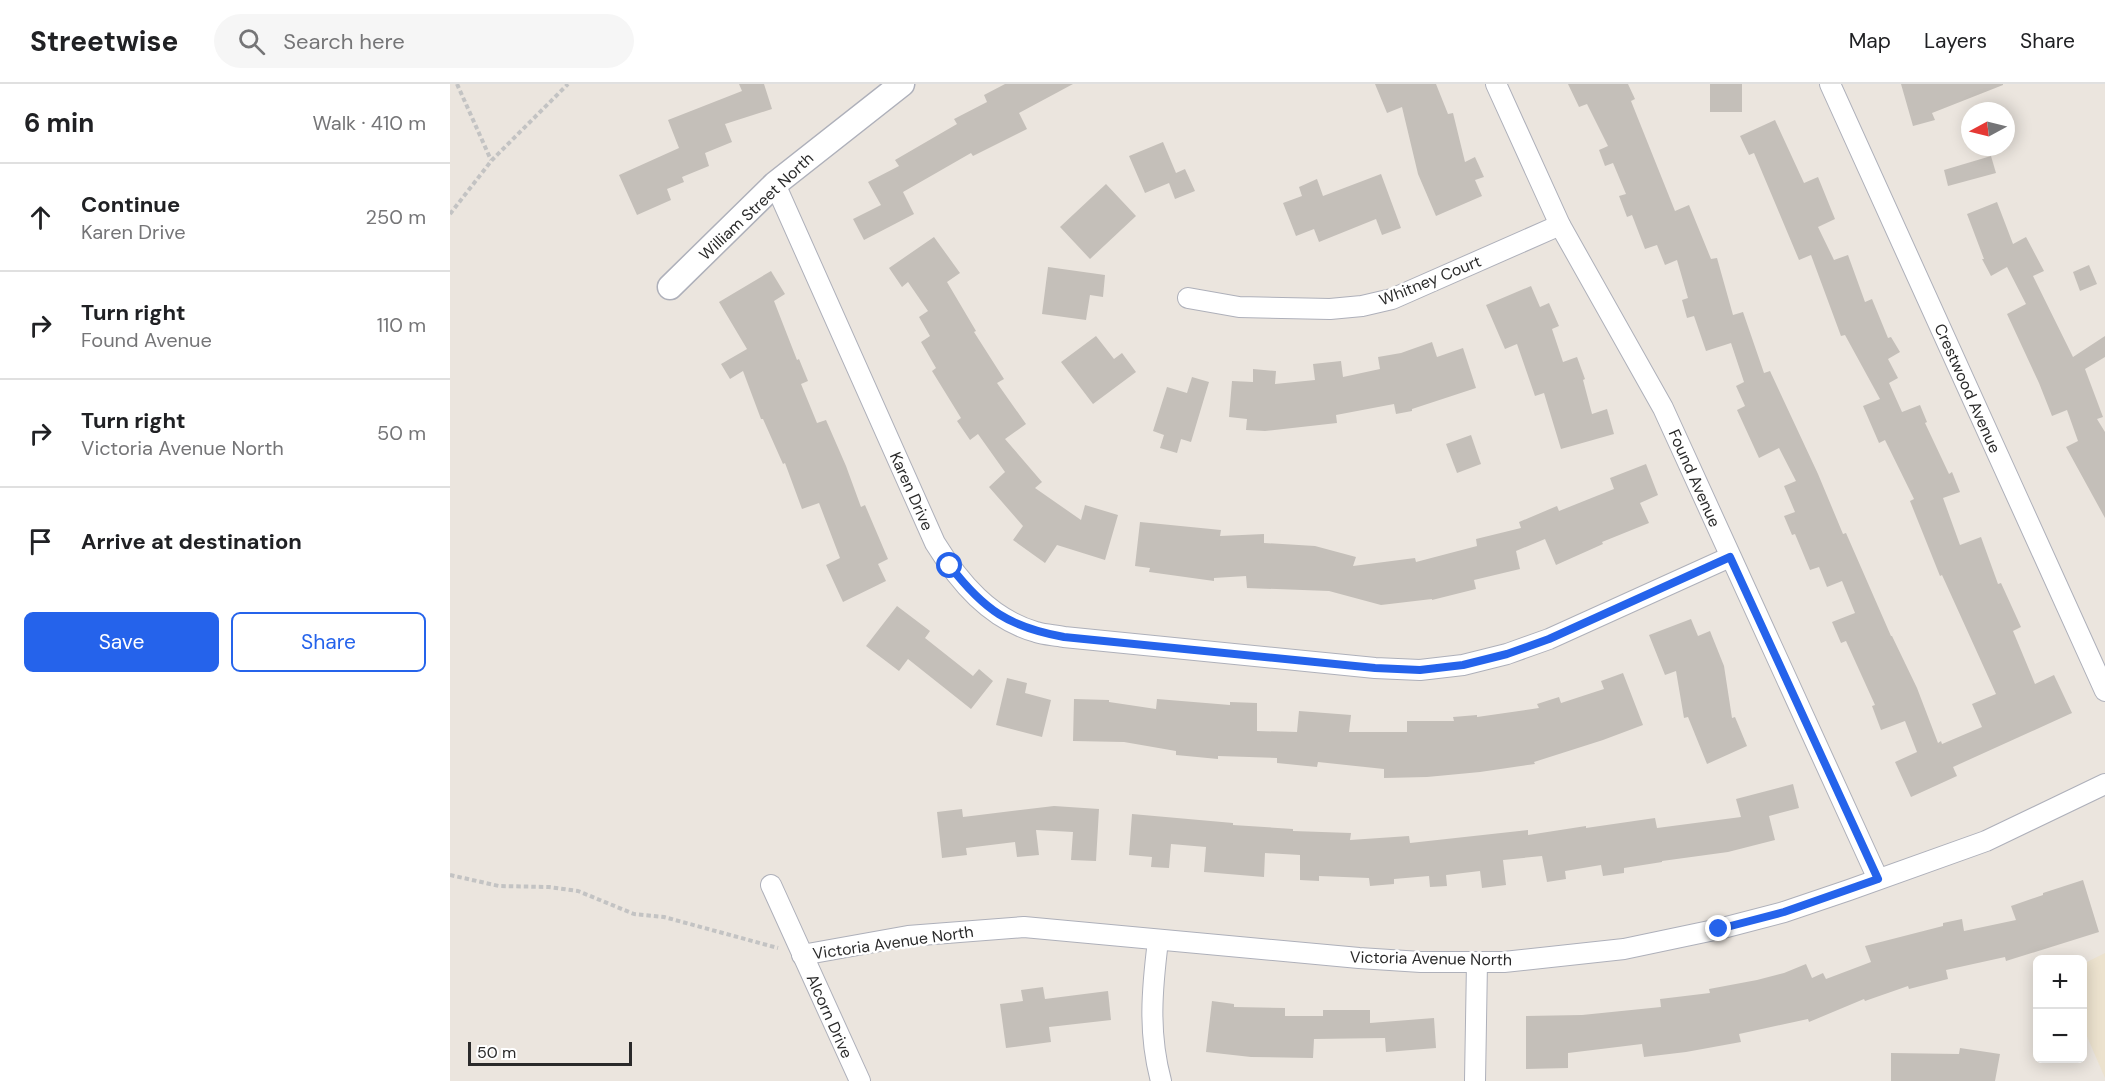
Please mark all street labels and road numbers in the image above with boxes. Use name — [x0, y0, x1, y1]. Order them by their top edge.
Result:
street label: William Street North — [695, 148, 818, 265]
street label: Whitney Court — [1376, 250, 1484, 310]
street label: Crestwood Avenue — [1930, 320, 2006, 456]
street label: Found Avenue — [1664, 426, 1725, 530]
street label: Karen Drive — [885, 449, 938, 534]
street label: Victoria Avenue North — [811, 921, 975, 964]
street label: Victoria Avenue North — [1350, 947, 1512, 970]
street label: Alcorn Drive — [802, 971, 857, 1062]

